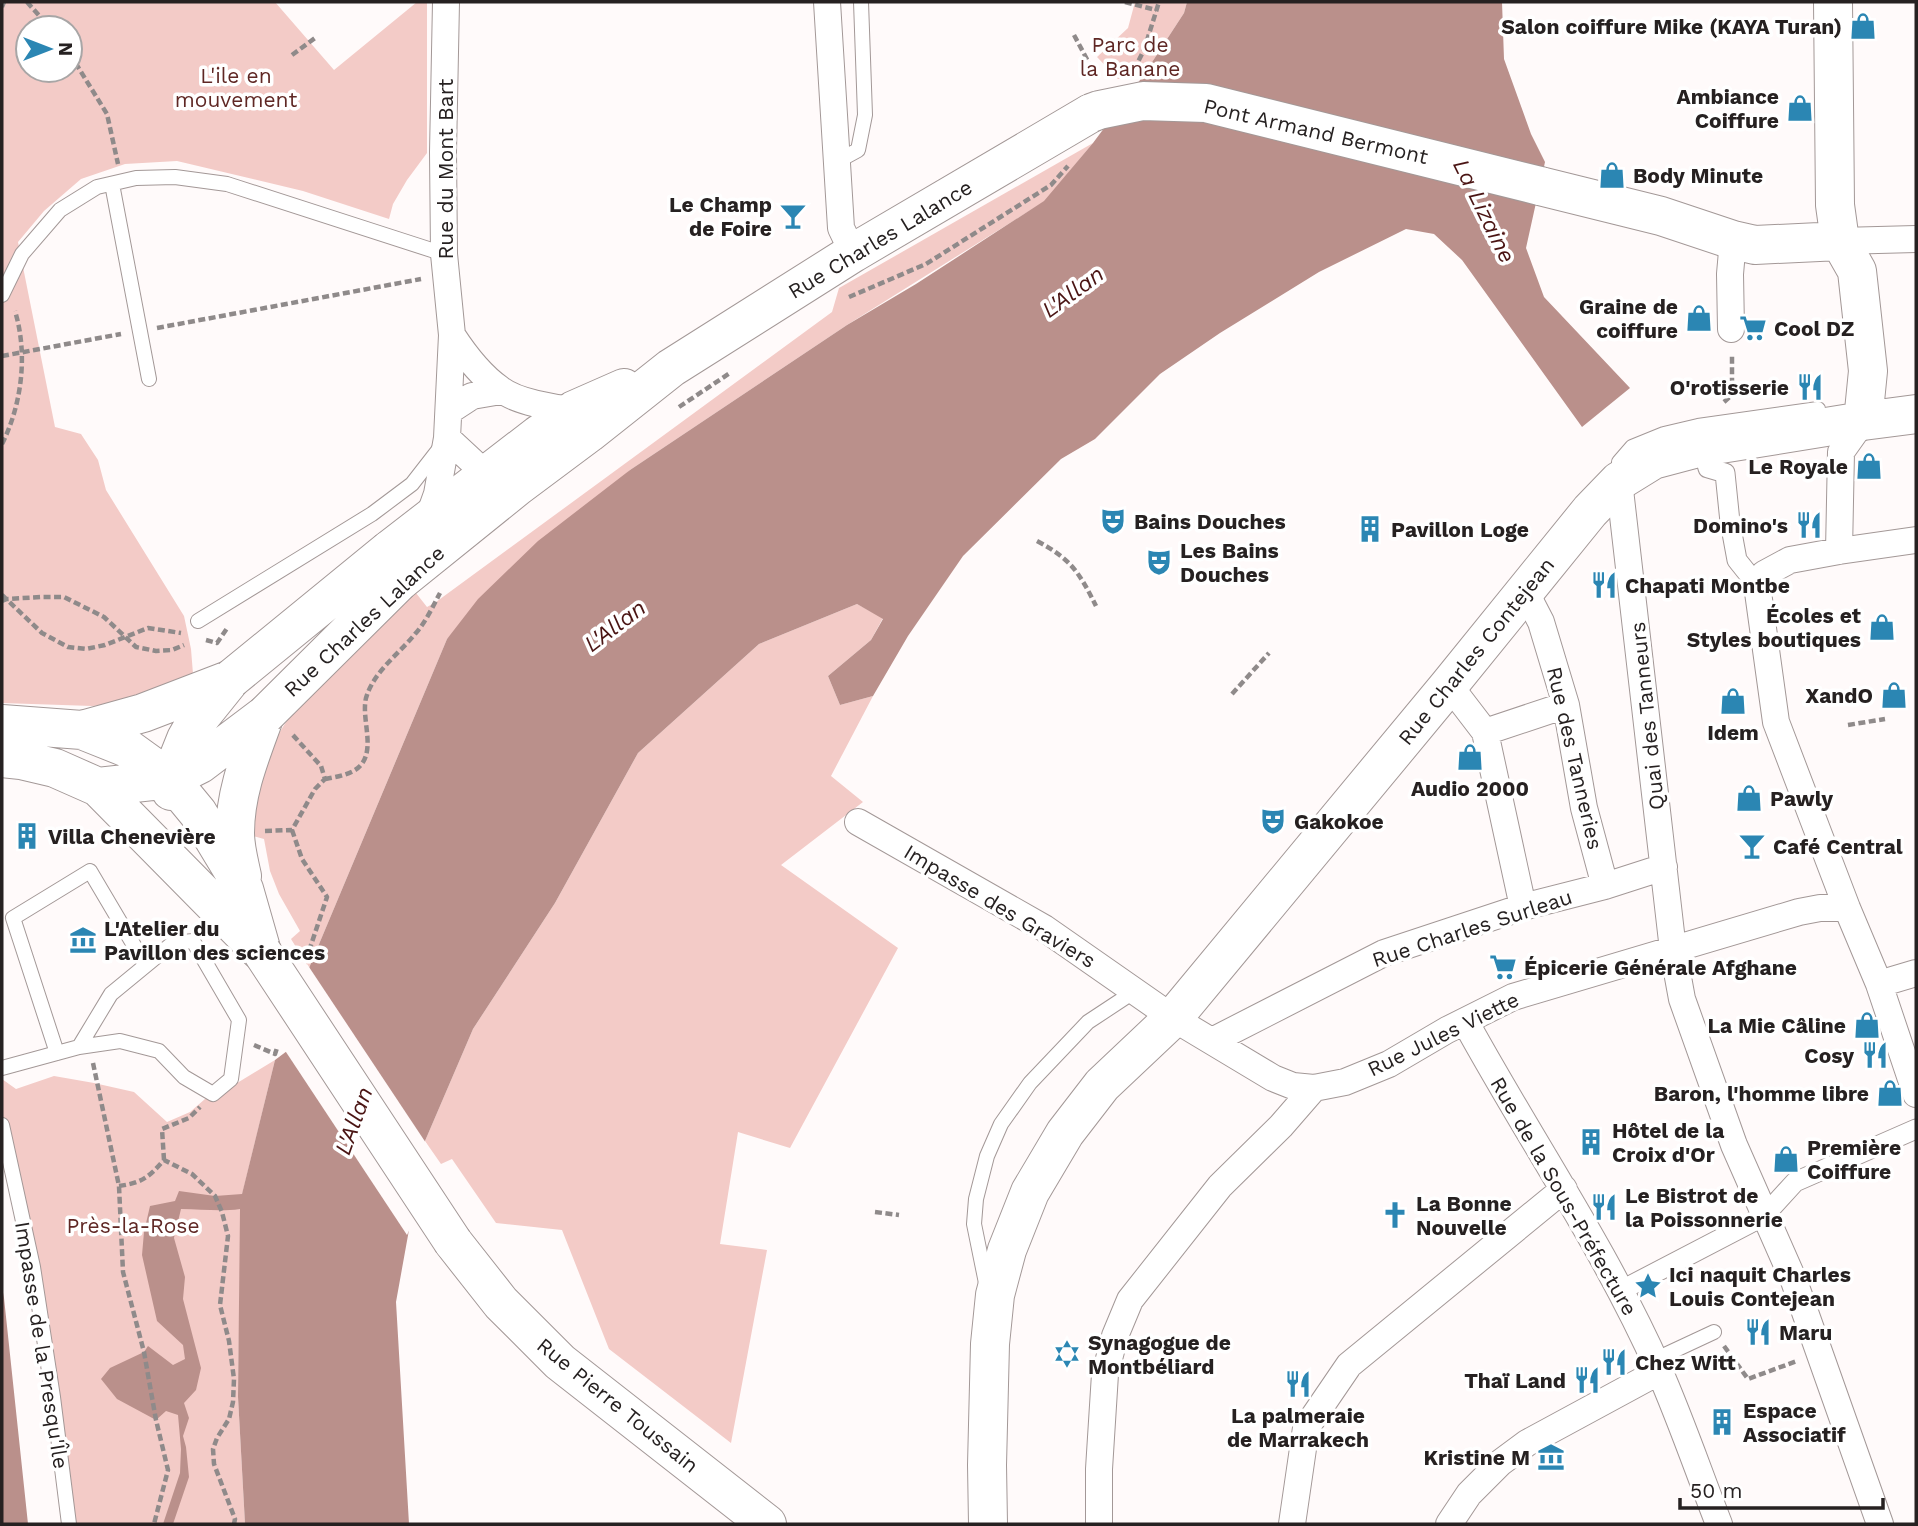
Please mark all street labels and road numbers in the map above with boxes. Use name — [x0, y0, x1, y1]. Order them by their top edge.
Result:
street label: Rue du Mont Bart — [433, 78, 458, 259]
street label: Pont Armand Bermont — [1201, 93, 1431, 169]
street label: Rue Charles Lalance — [783, 174, 977, 304]
street label: Rue Charles Lalance — [279, 540, 449, 702]
street label: Rue Charles Contejean — [1393, 552, 1559, 750]
street label: Quai des Tanneurs — [1625, 621, 1669, 811]
street label: Rue des Tanneries — [1542, 664, 1608, 852]
street label: Impasse des Graviers — [900, 839, 1100, 973]
street label: Rue Charles Surleau — [1369, 884, 1575, 972]
street label: Rue Jules Viette — [1363, 986, 1523, 1082]
street label: Rue de la Sous-Préfecture — [1485, 1072, 1643, 1320]
street label: Impasse de la Presqu'Île — [10, 1220, 74, 1470]
street label: Rue Pierre Toussain — [532, 1332, 704, 1478]

